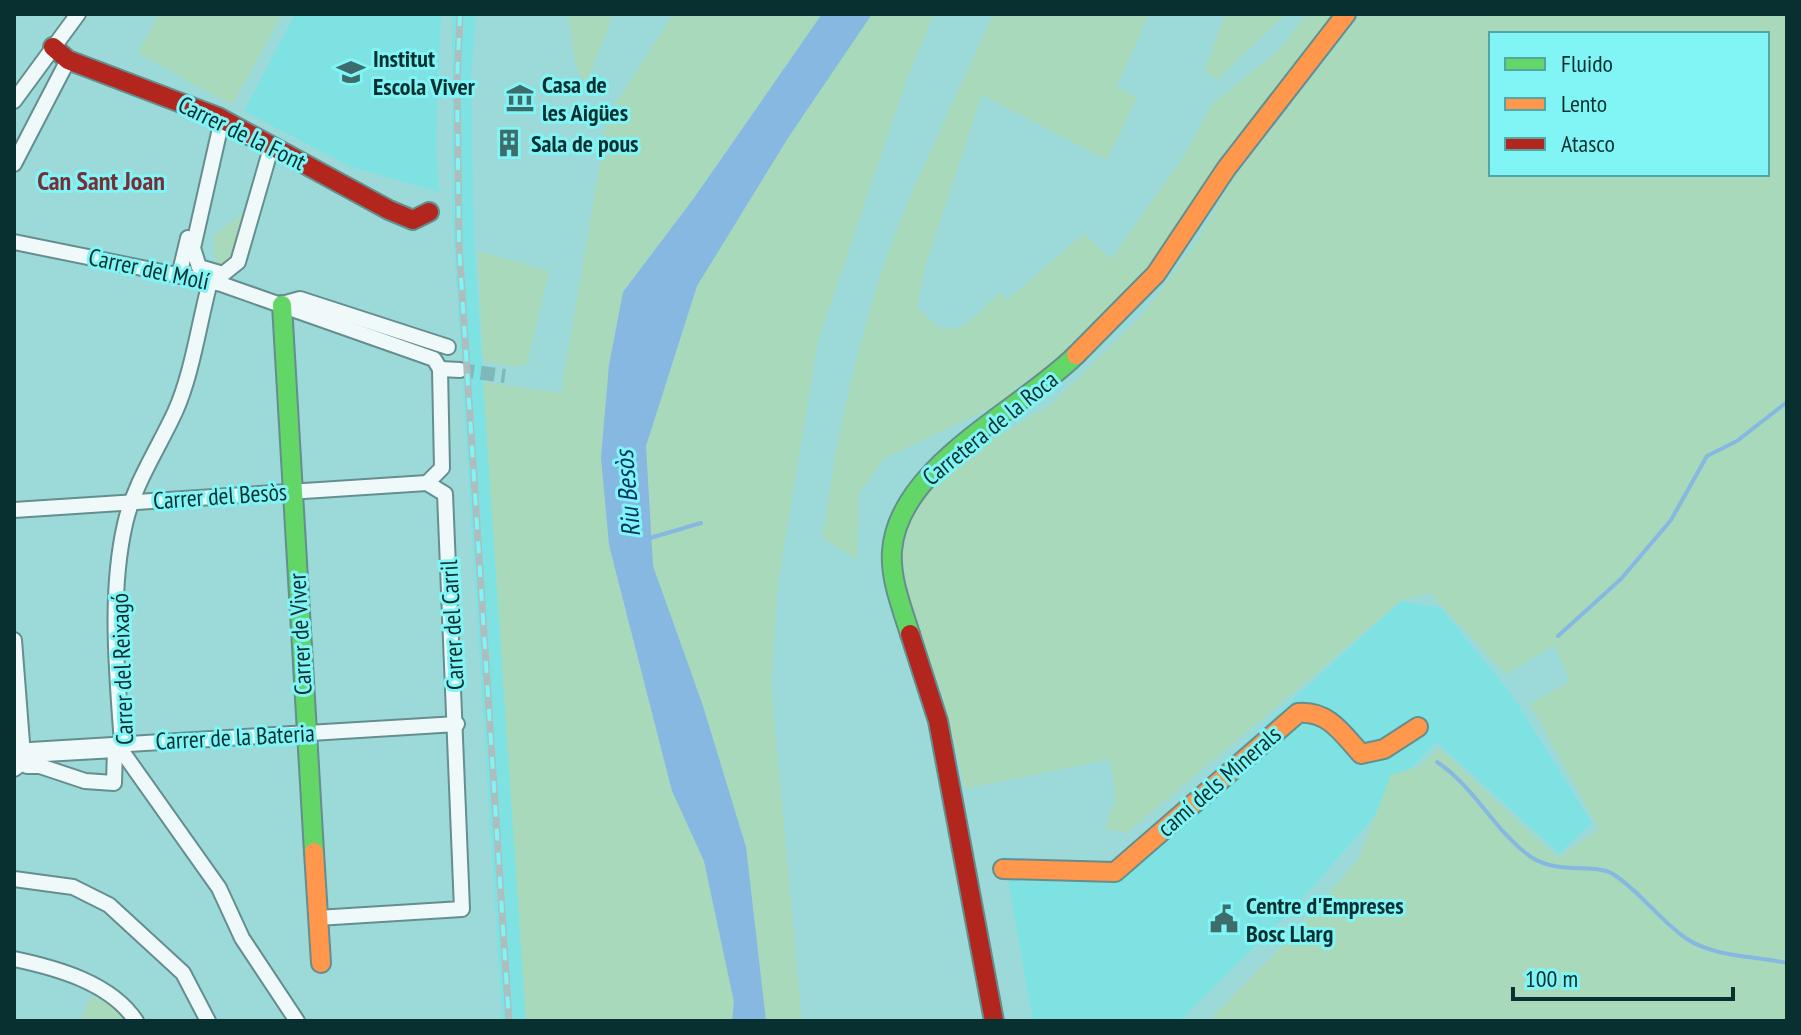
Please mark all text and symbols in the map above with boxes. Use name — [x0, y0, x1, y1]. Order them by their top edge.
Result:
legend — [1489, 32, 1769, 176]
place label: Institut Escola Viver — [373, 43, 476, 102]
text: Fluido — [1561, 48, 1613, 79]
school or university icon: Institut Escola Viver — [336, 57, 366, 87]
place label: Casa de les Aigües — [542, 69, 628, 128]
museum icon: Casa de les Aigües — [505, 83, 535, 113]
text: Lento — [1561, 88, 1607, 119]
street label: Carrer de la Font — [173, 89, 311, 177]
building icon: Sala de pous — [494, 128, 524, 158]
place label: Sala de pous — [531, 128, 639, 159]
text: Atasco — [1561, 128, 1615, 159]
district label: Can Sant Joan — [37, 164, 165, 197]
street label: Carrer del Molí — [86, 241, 212, 297]
street label: Carretera de la Roca — [916, 364, 1064, 492]
water label: Riu Besòs — [607, 447, 647, 539]
street label: Carrer del Besòs — [152, 476, 288, 516]
street label: Carrer del Carril — [433, 559, 471, 691]
street label: Carrer de Viver — [281, 572, 319, 696]
street label: Carrer del Reixagó — [104, 593, 140, 745]
street label: Carrer de la Bateria — [155, 717, 315, 757]
street label: camí dels Minerals — [1151, 719, 1287, 843]
place label: Centre d'Empreses Bosc Llarg — [1246, 890, 1404, 949]
public building icon: Centre d'Empreses Bosc Llarg — [1209, 904, 1239, 934]
scale bar — [1513, 951, 1733, 1001]
text: 100 m — [1525, 963, 1578, 994]

